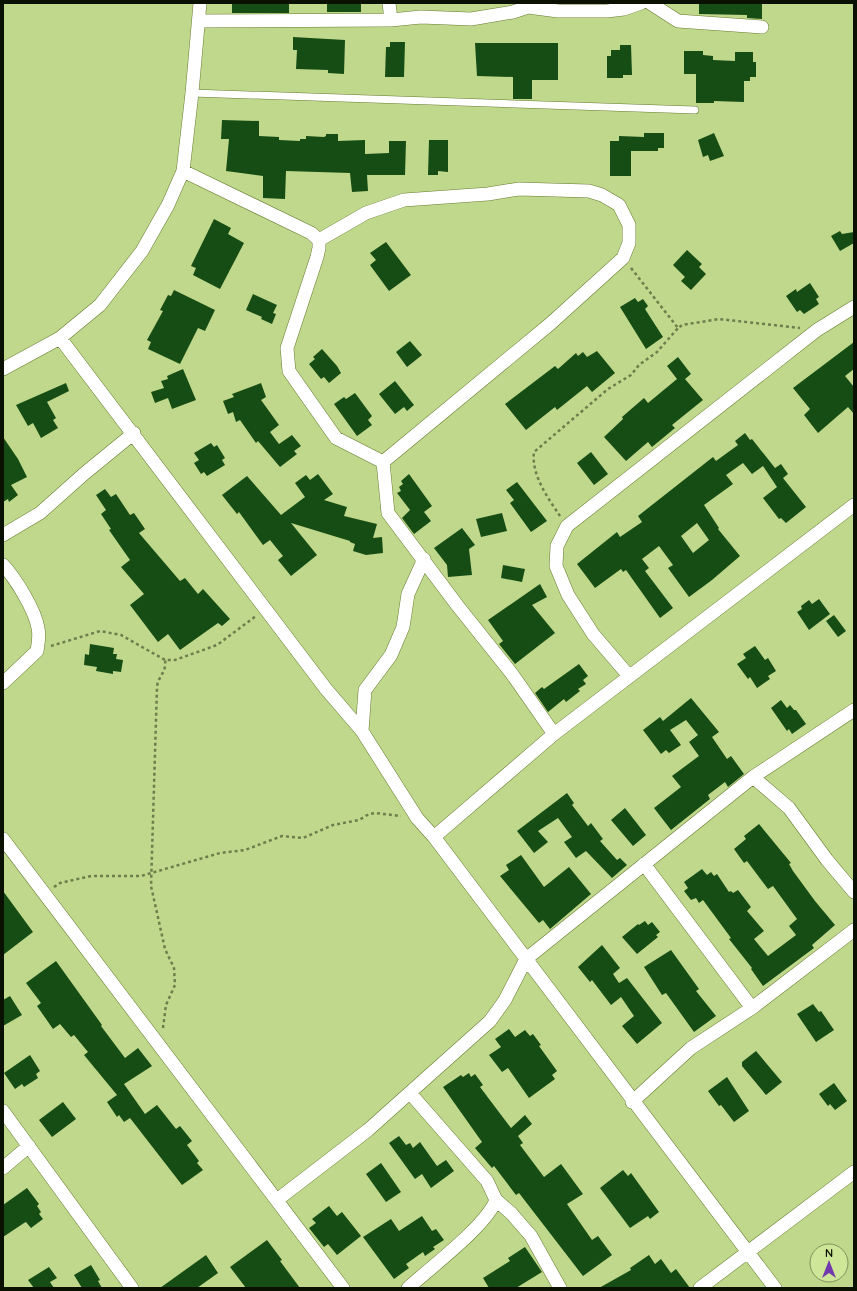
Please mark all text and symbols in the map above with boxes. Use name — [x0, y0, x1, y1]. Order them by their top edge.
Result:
north arrow — [809, 1243, 849, 1283]
text: N — [825, 1246, 833, 1260]

